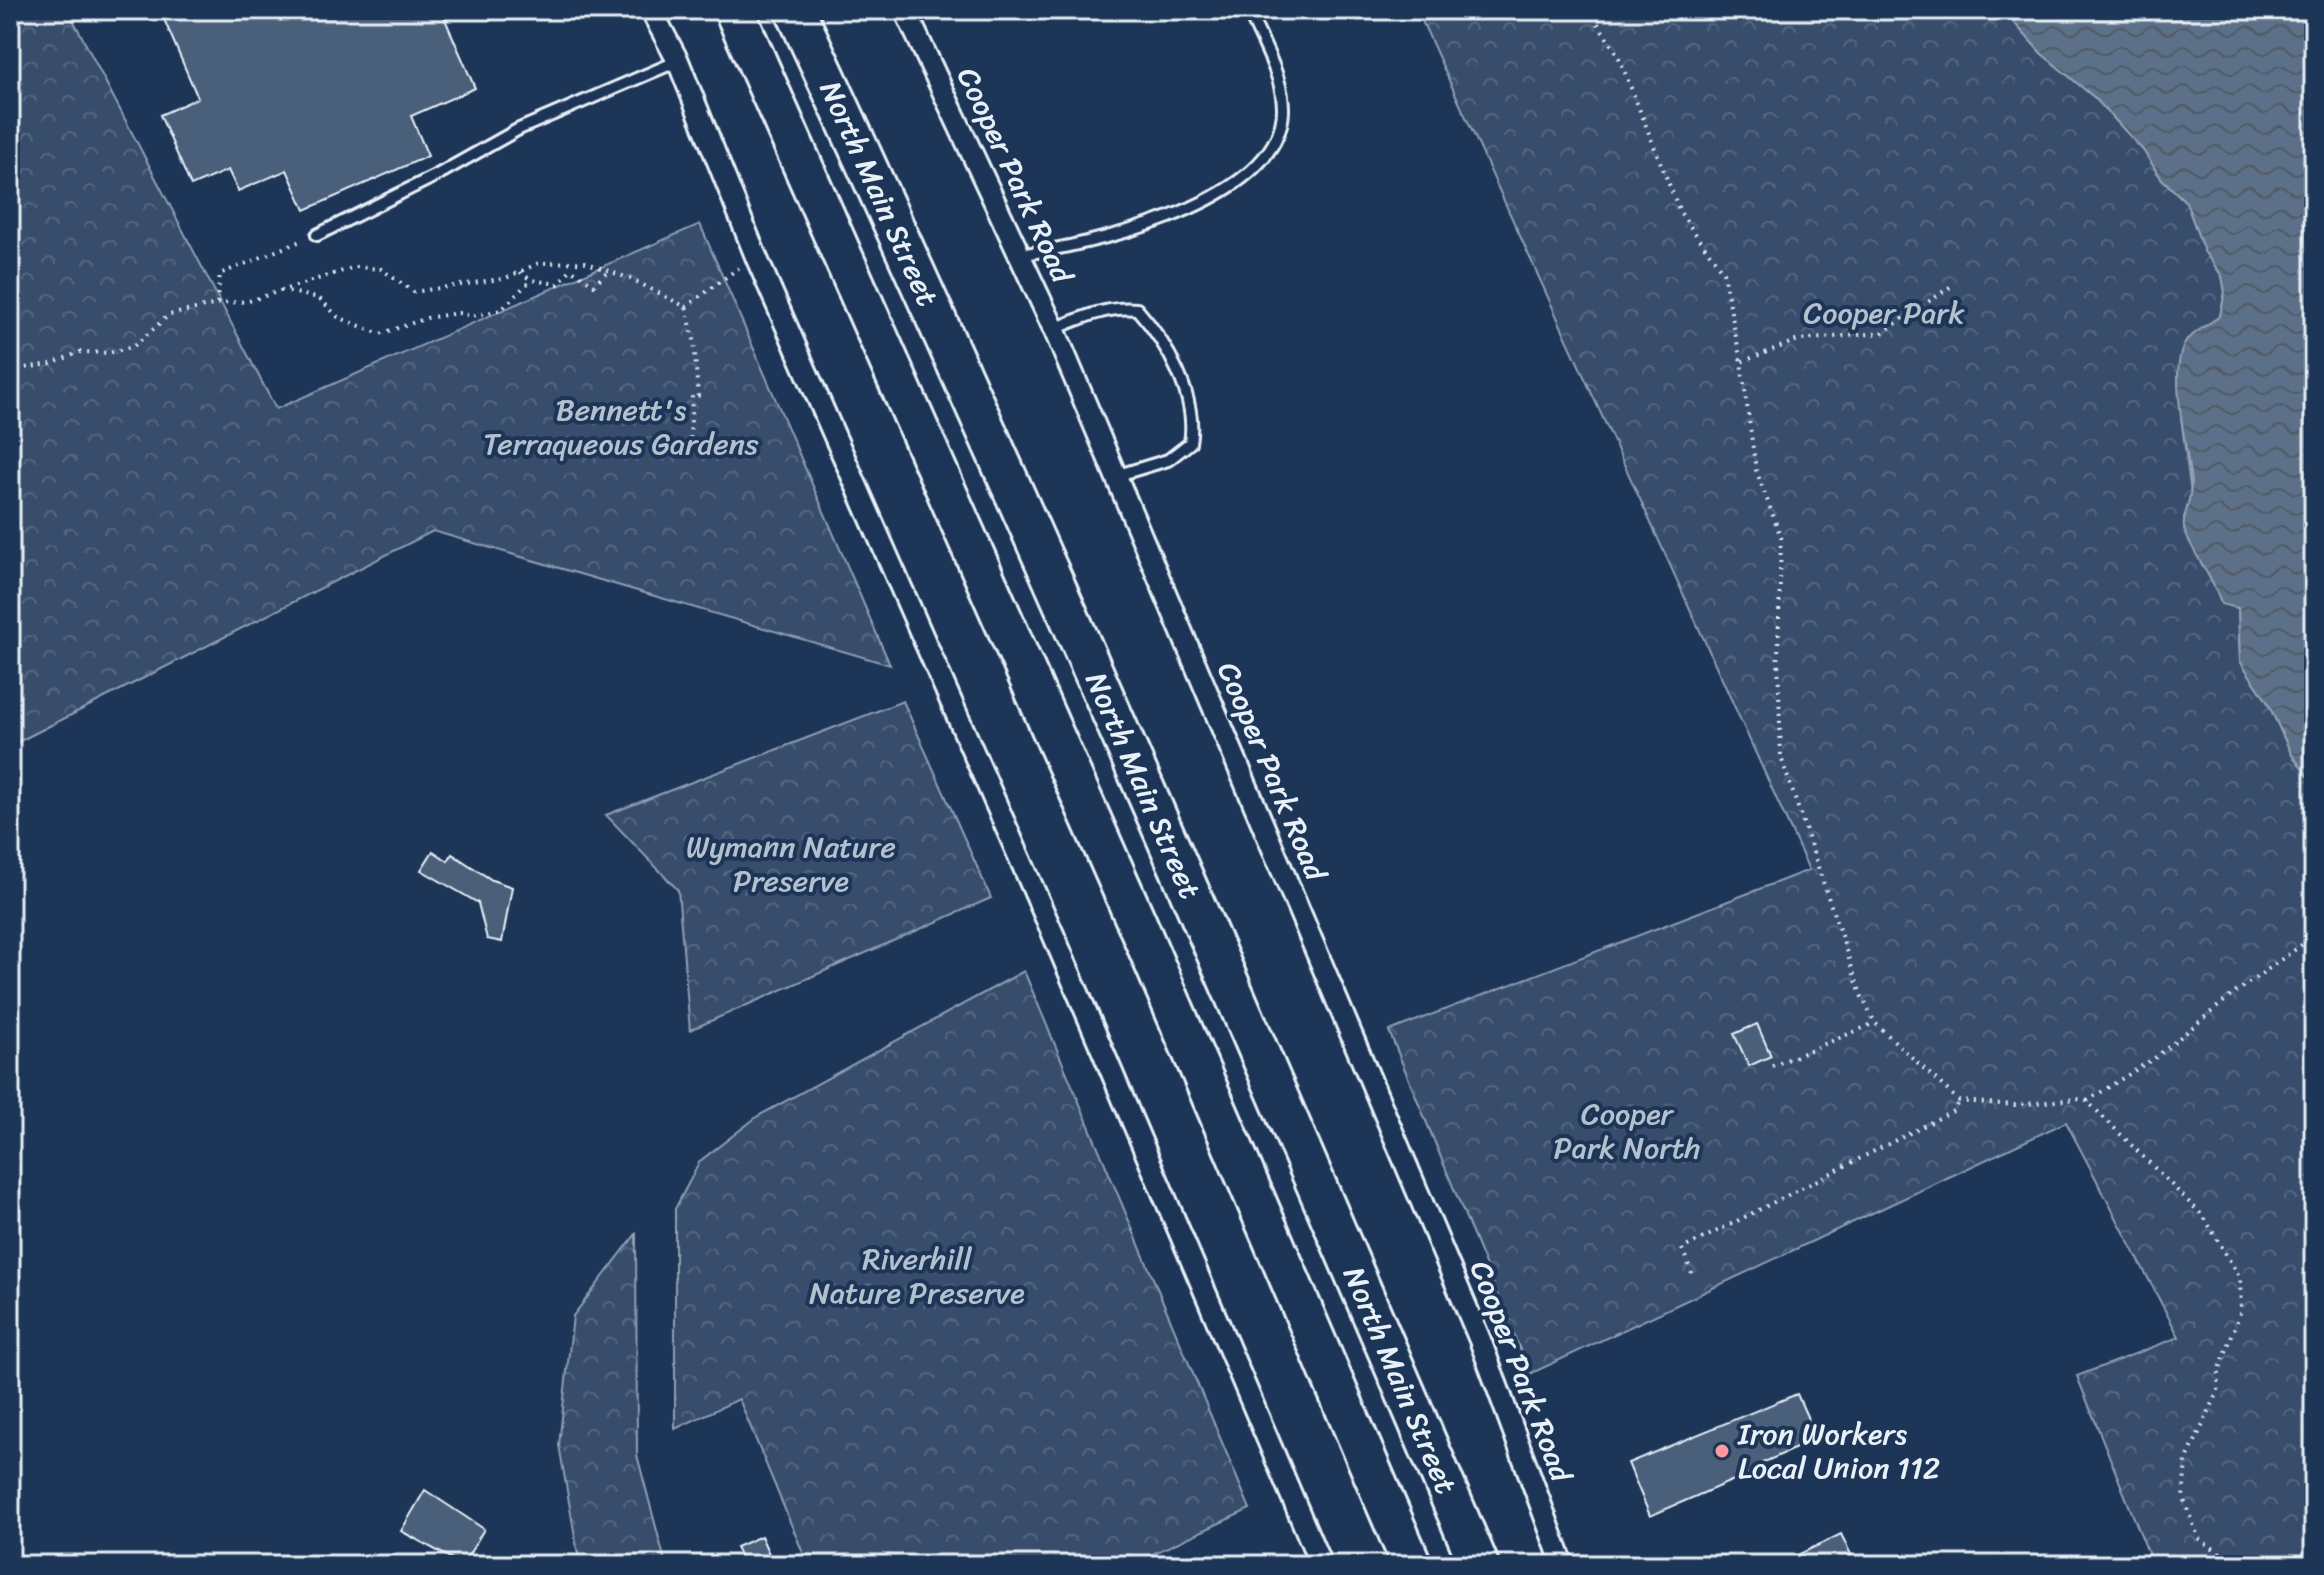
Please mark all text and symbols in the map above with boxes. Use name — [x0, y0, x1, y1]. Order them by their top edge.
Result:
street label: Cooper Park Road — [941, 58, 1090, 294]
street label: North Main Street — [804, 72, 954, 316]
park label: Cooper Park — [1803, 286, 1966, 340]
park label: Bennett's Terraqueous Gardens — [483, 383, 759, 471]
street label: Cooper Park Road — [1202, 653, 1343, 891]
street label: North Main Street — [1070, 663, 1217, 908]
park label: Wymann Nature Preserve — [686, 820, 896, 908]
park label: Cooper Park North — [1554, 1087, 1700, 1175]
park label: Riverhill Nature Preserve — [809, 1232, 1025, 1320]
street label: Cooper Park Road — [1454, 1252, 1589, 1492]
street label: North Main Street — [1327, 1258, 1473, 1503]
place label: Iron Workers Local Union 112 — [1737, 1407, 1940, 1495]
marker: Iron Workers Local Union 112 — [1713, 1442, 1731, 1460]

